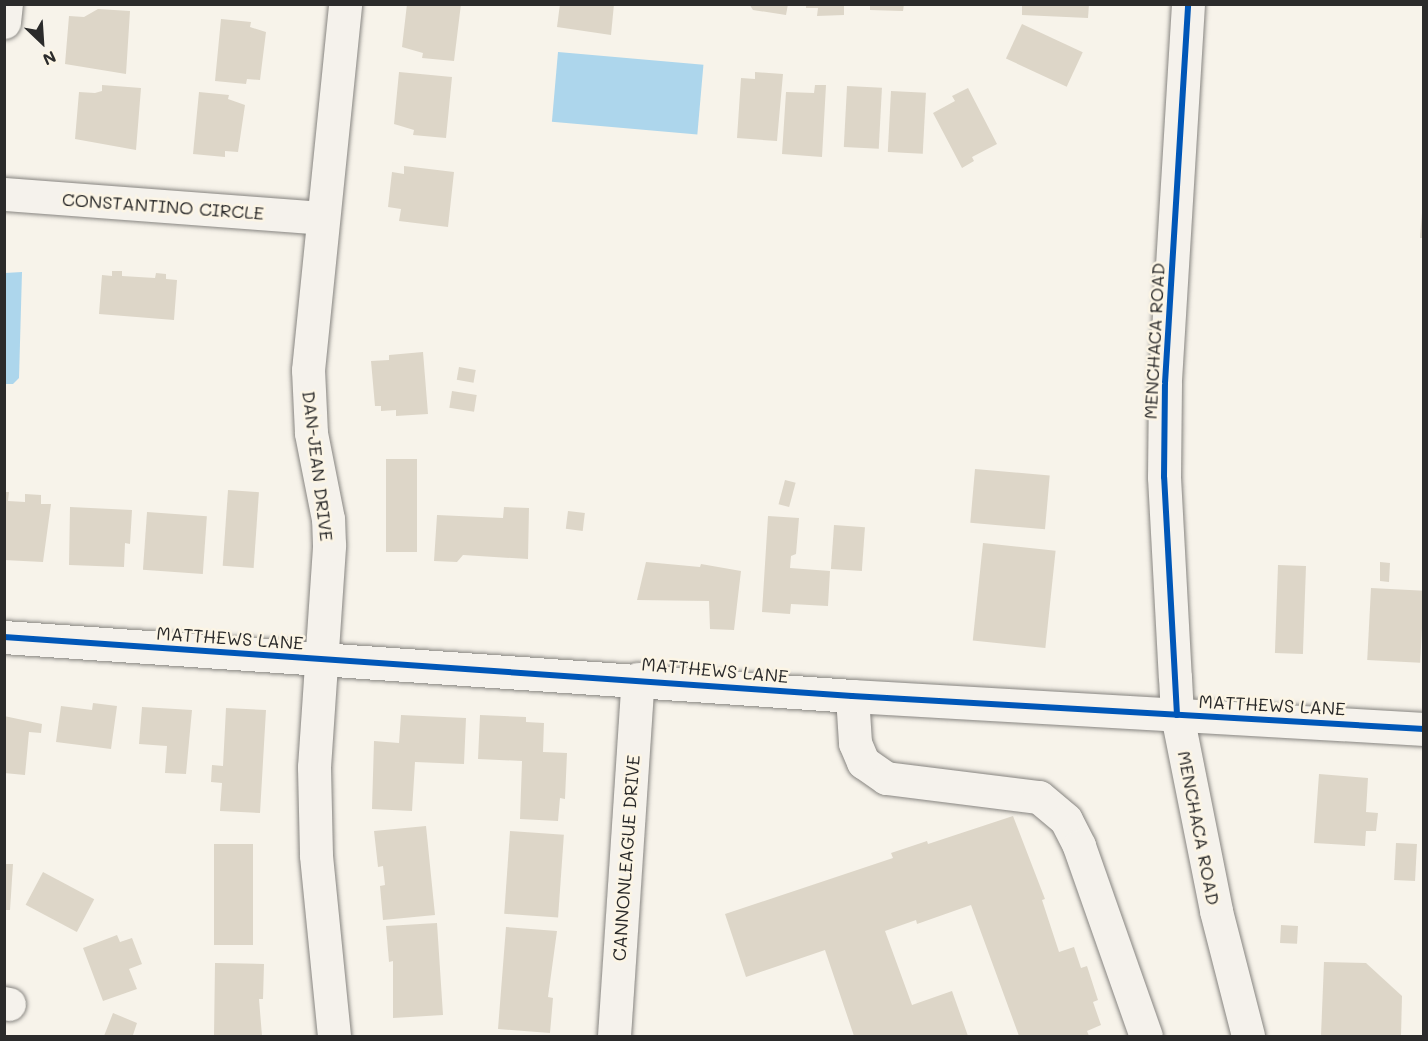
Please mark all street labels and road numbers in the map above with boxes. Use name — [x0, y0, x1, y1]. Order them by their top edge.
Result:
street label: CONSTANTINO CIRCLE — [61, 188, 265, 224]
street label: MENCHACA ROAD — [1139, 262, 1169, 420]
street label: DAN-JEAN DRIVE — [298, 390, 338, 542]
street label: MATTHEWS LANE — [156, 622, 304, 654]
street label: MATTHEWS LANE — [641, 653, 789, 687]
street label: MATTHEWS LANE — [1198, 690, 1346, 720]
street label: MENCHACA ROAD — [1173, 749, 1225, 907]
street label: CANNONLEAGUE DRIVE — [608, 754, 644, 962]

